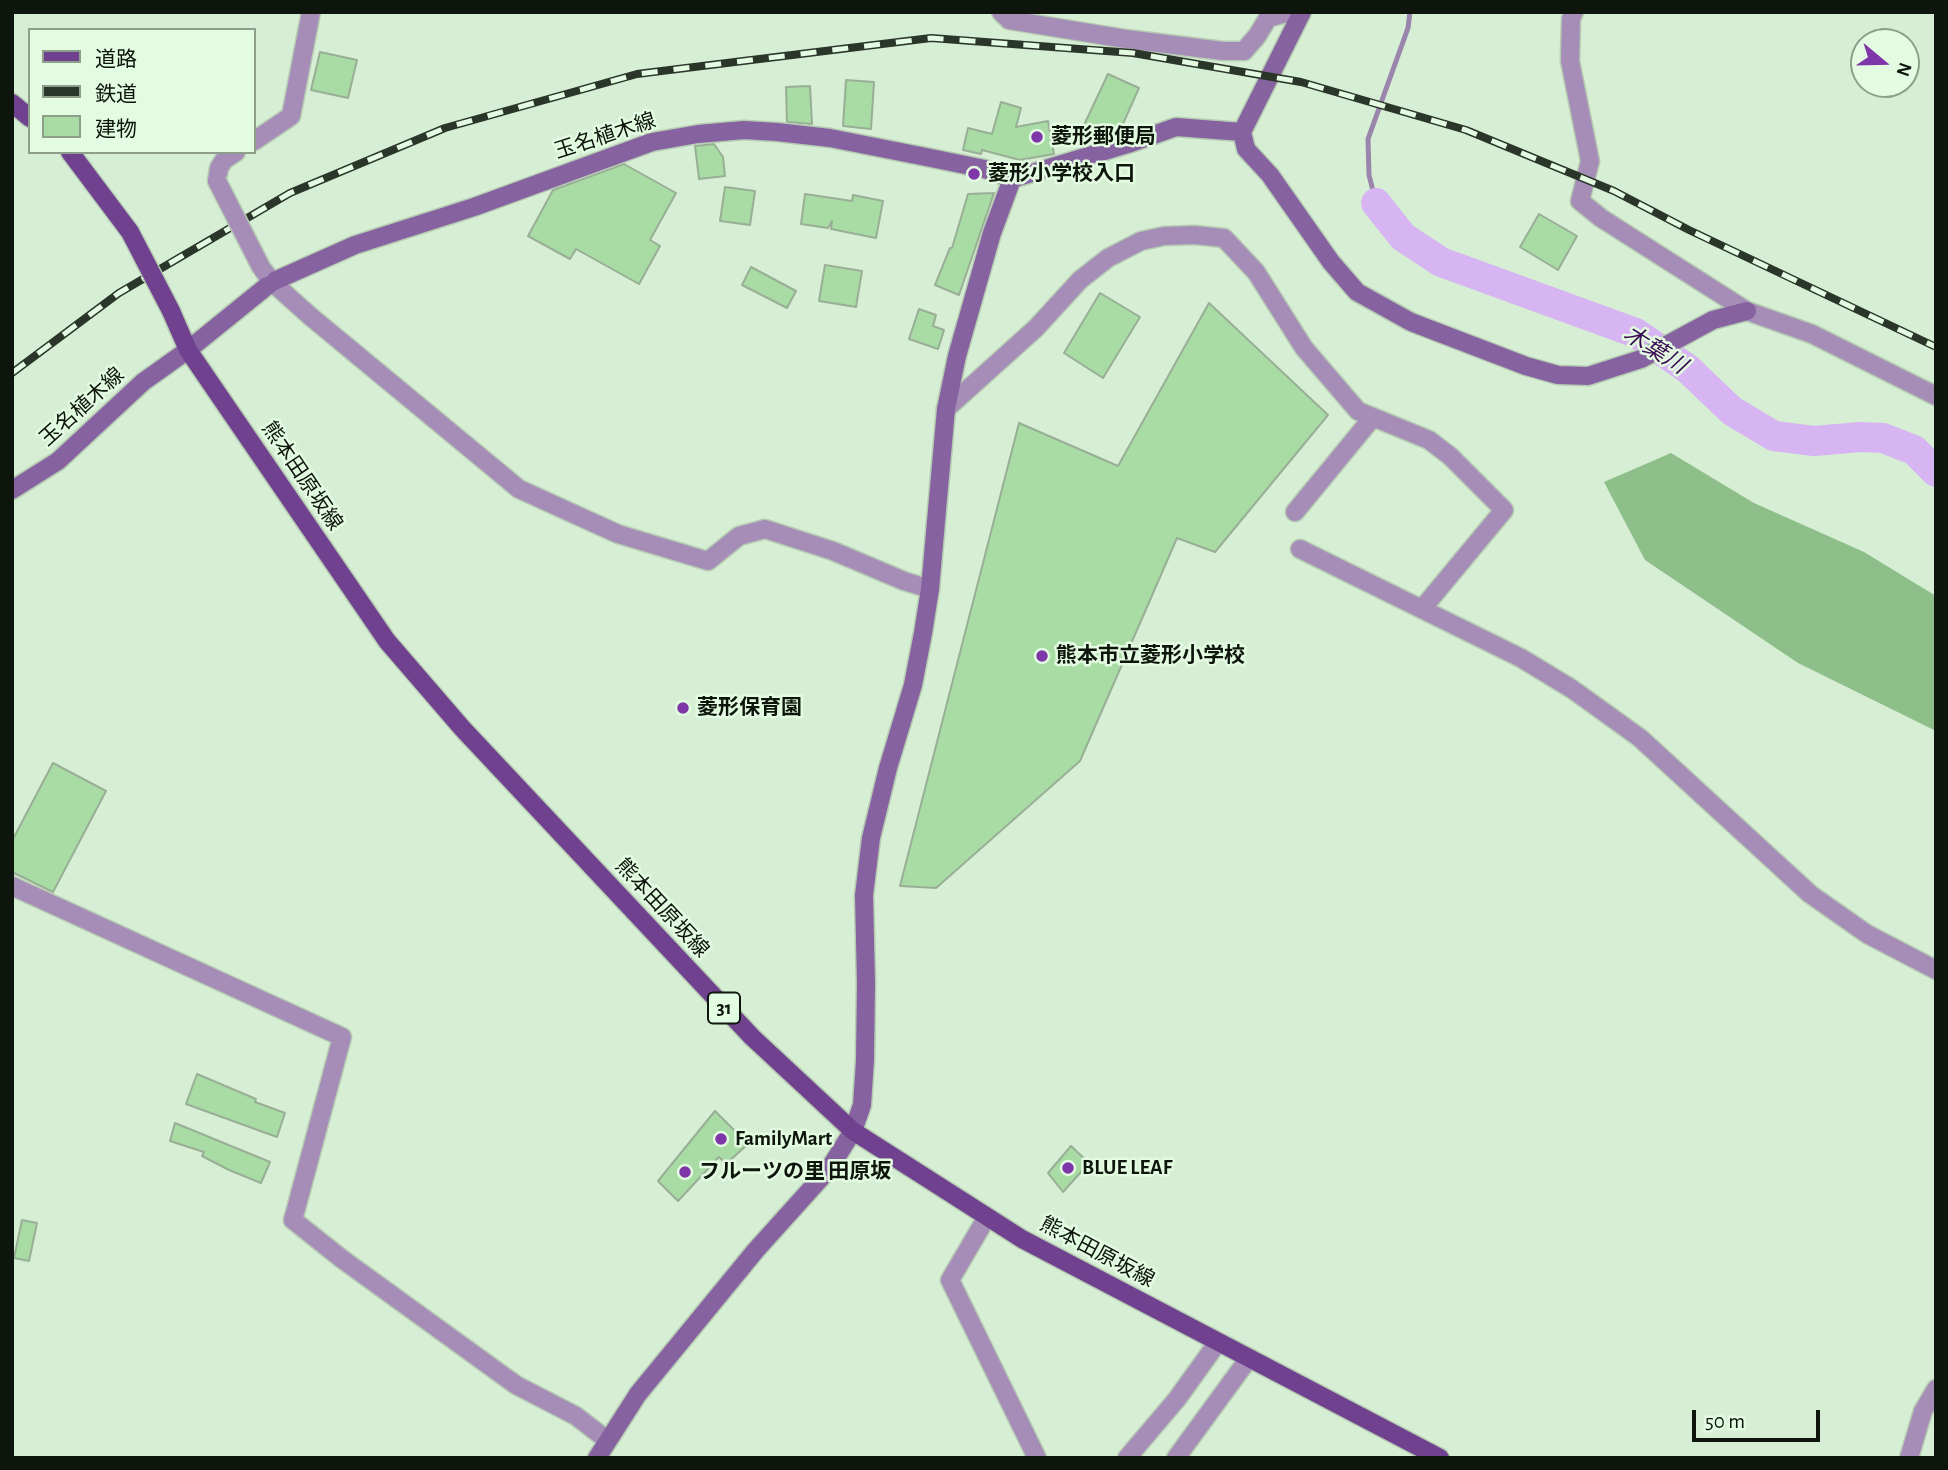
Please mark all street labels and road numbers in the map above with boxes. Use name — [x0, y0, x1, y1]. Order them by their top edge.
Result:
street label: 玉名植木線 — [551, 108, 659, 164]
street label: 玉名植木線 — [35, 363, 129, 451]
street label: 熊本田原坂線 — [256, 417, 348, 535]
street label: 熊本田原坂線 — [610, 853, 714, 963]
road number: 31 — [708, 992, 740, 1024]
street label: 熊本田原坂線 — [1035, 1211, 1159, 1293]

